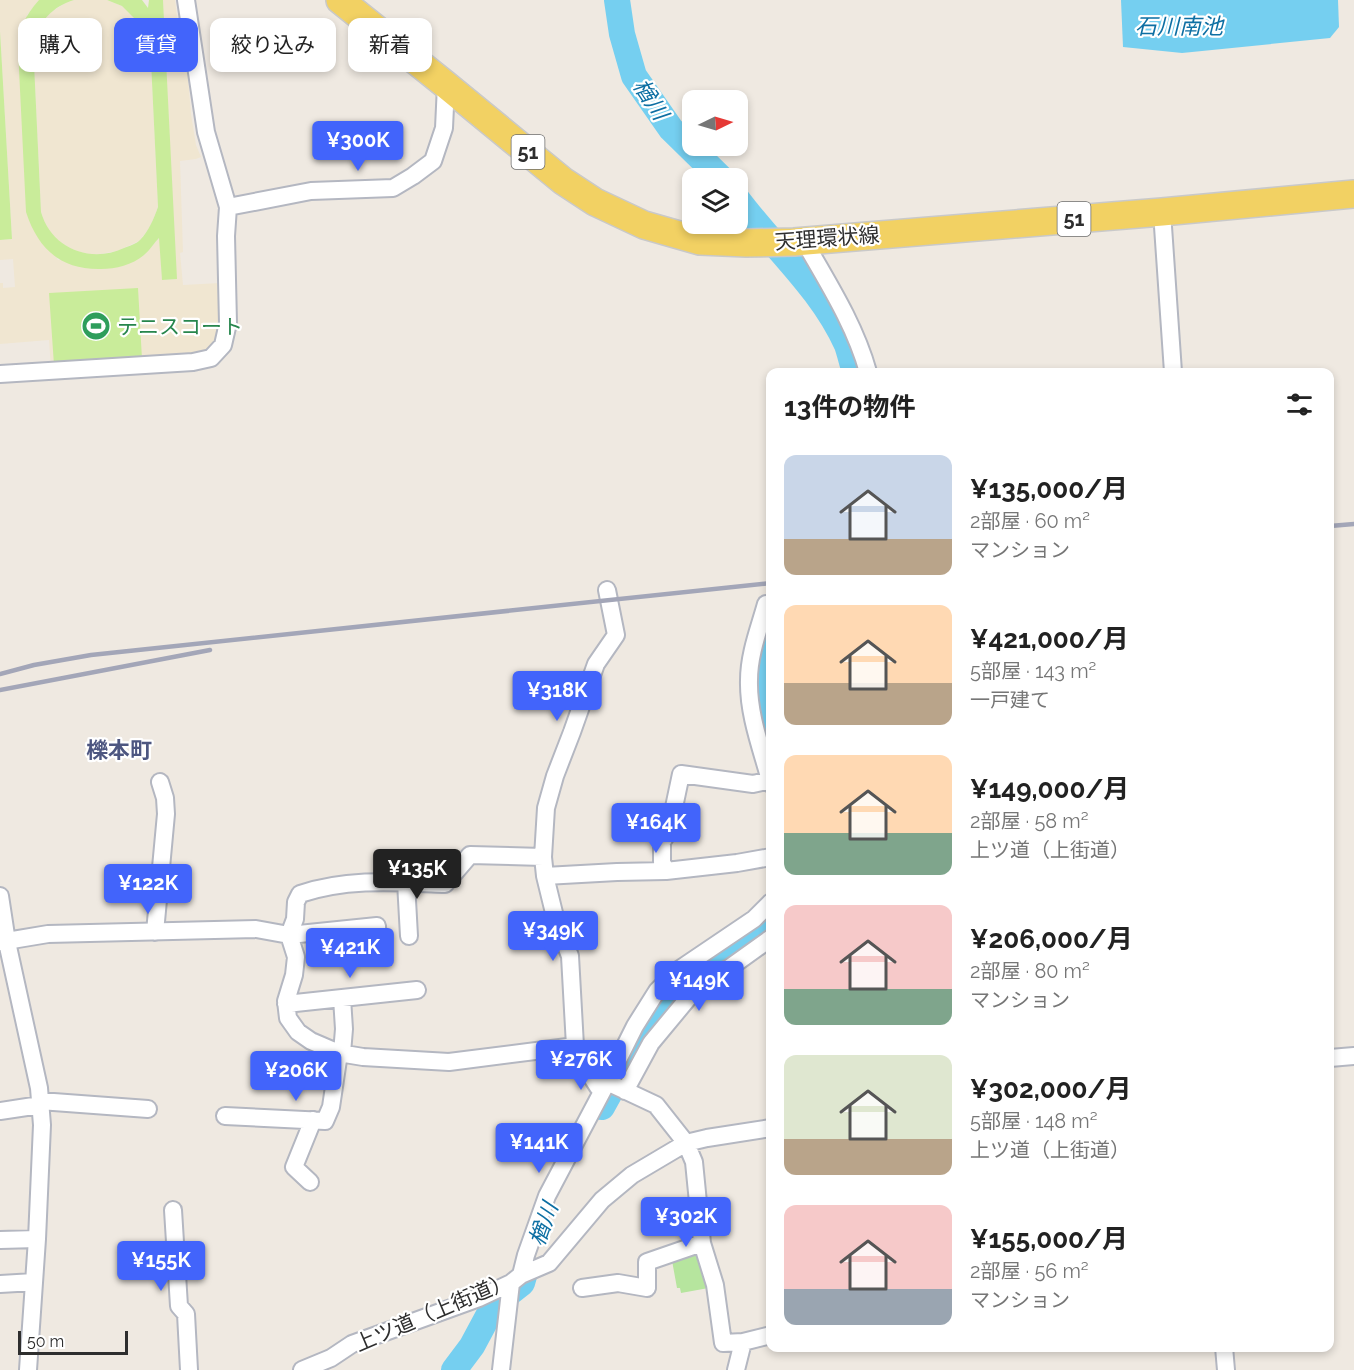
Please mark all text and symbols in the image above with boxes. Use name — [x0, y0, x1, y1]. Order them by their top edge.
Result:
water label: 石川南池 — [1135, 13, 1225, 39]
chip: 購入 — [18, 18, 102, 72]
chip: 賃貸 — [114, 18, 198, 72]
chip: 絞り込み — [210, 18, 336, 72]
chip: 新着 — [348, 18, 432, 72]
water label: 楢川 — [628, 73, 675, 126]
north arrow — [682, 90, 748, 156]
map controls — [682, 90, 748, 234]
pin: ¥300K — [316, 121, 400, 172]
text: ¥300K — [326, 128, 390, 152]
road number: 51 — [512, 135, 544, 169]
button: layers — [682, 168, 748, 234]
road number: 51 — [1058, 202, 1090, 236]
street label: 天理環状線 — [774, 222, 880, 254]
sports icon: テニスコート — [80, 310, 112, 342]
place label: テニスコート — [117, 314, 243, 339]
icon: filters — [1283, 388, 1316, 421]
text: 13件の物件 — [784, 392, 915, 422]
text: ¥135,000/月 — [970, 474, 1128, 504]
icon: home — [832, 479, 904, 551]
text: 2部屋 · 60 m² — [970, 509, 1090, 533]
text: マンション — [970, 538, 1070, 562]
text: ¥421,000/月 — [970, 624, 1129, 654]
icon: home — [832, 629, 904, 701]
text: 5部屋 · 143 m² — [970, 659, 1096, 683]
pin: ¥318K — [515, 671, 599, 722]
text: ¥318K — [527, 678, 587, 702]
text: 一戸建て — [970, 688, 1050, 712]
district label: 櫟本町 — [86, 737, 152, 763]
text: ¥149,000/月 — [970, 774, 1129, 804]
icon: home — [832, 779, 904, 851]
pin: ¥164K — [614, 803, 698, 854]
text: 2部屋 · 58 m² — [970, 809, 1088, 833]
text: ¥164K — [625, 810, 687, 834]
text: 上ツ道（上街道） — [970, 838, 1130, 862]
pin: ¥135K — [375, 849, 459, 900]
text: ¥135K — [387, 856, 447, 880]
pin: ¥122K — [106, 864, 190, 915]
text: ¥122K — [118, 871, 178, 895]
pin: ¥349K — [511, 911, 595, 962]
text: ¥349K — [522, 918, 584, 942]
text: ¥206,000/月 — [970, 924, 1133, 954]
pin: ¥421K — [308, 928, 392, 979]
icon: home — [832, 929, 904, 1001]
text: ¥421K — [320, 935, 380, 959]
text: 2部屋 · 80 m² — [970, 959, 1090, 983]
pin: ¥149K — [657, 961, 741, 1012]
text: ¥149K — [669, 968, 729, 992]
text: マンション — [970, 988, 1070, 1012]
pin: ¥276K — [539, 1040, 623, 1091]
text: ¥276K — [550, 1047, 612, 1071]
pin: ¥206K — [254, 1051, 338, 1102]
text: ¥206K — [264, 1058, 328, 1082]
text: ¥302,000/月 — [970, 1074, 1131, 1104]
icon: home — [832, 1079, 904, 1151]
text: 5部屋 · 148 m² — [970, 1109, 1097, 1133]
pin: ¥141K — [497, 1123, 581, 1174]
text: ¥141K — [510, 1130, 568, 1154]
text: 上ツ道（上街道） — [970, 1138, 1130, 1162]
water label: 楢川 — [523, 1197, 563, 1249]
pin: ¥302K — [644, 1197, 728, 1248]
text: ¥302K — [655, 1204, 717, 1228]
text: ¥155,000/月 — [970, 1224, 1128, 1254]
icon: home — [832, 1229, 904, 1301]
pin: ¥155K — [119, 1241, 203, 1292]
text: ¥155K — [131, 1248, 191, 1272]
text: 2部屋 · 56 m² — [970, 1259, 1089, 1283]
street label: 上ツ道（上街道） — [351, 1268, 515, 1356]
text: マンション — [970, 1288, 1070, 1312]
scale bar — [18, 1328, 128, 1356]
text: 50 m — [27, 1332, 64, 1351]

